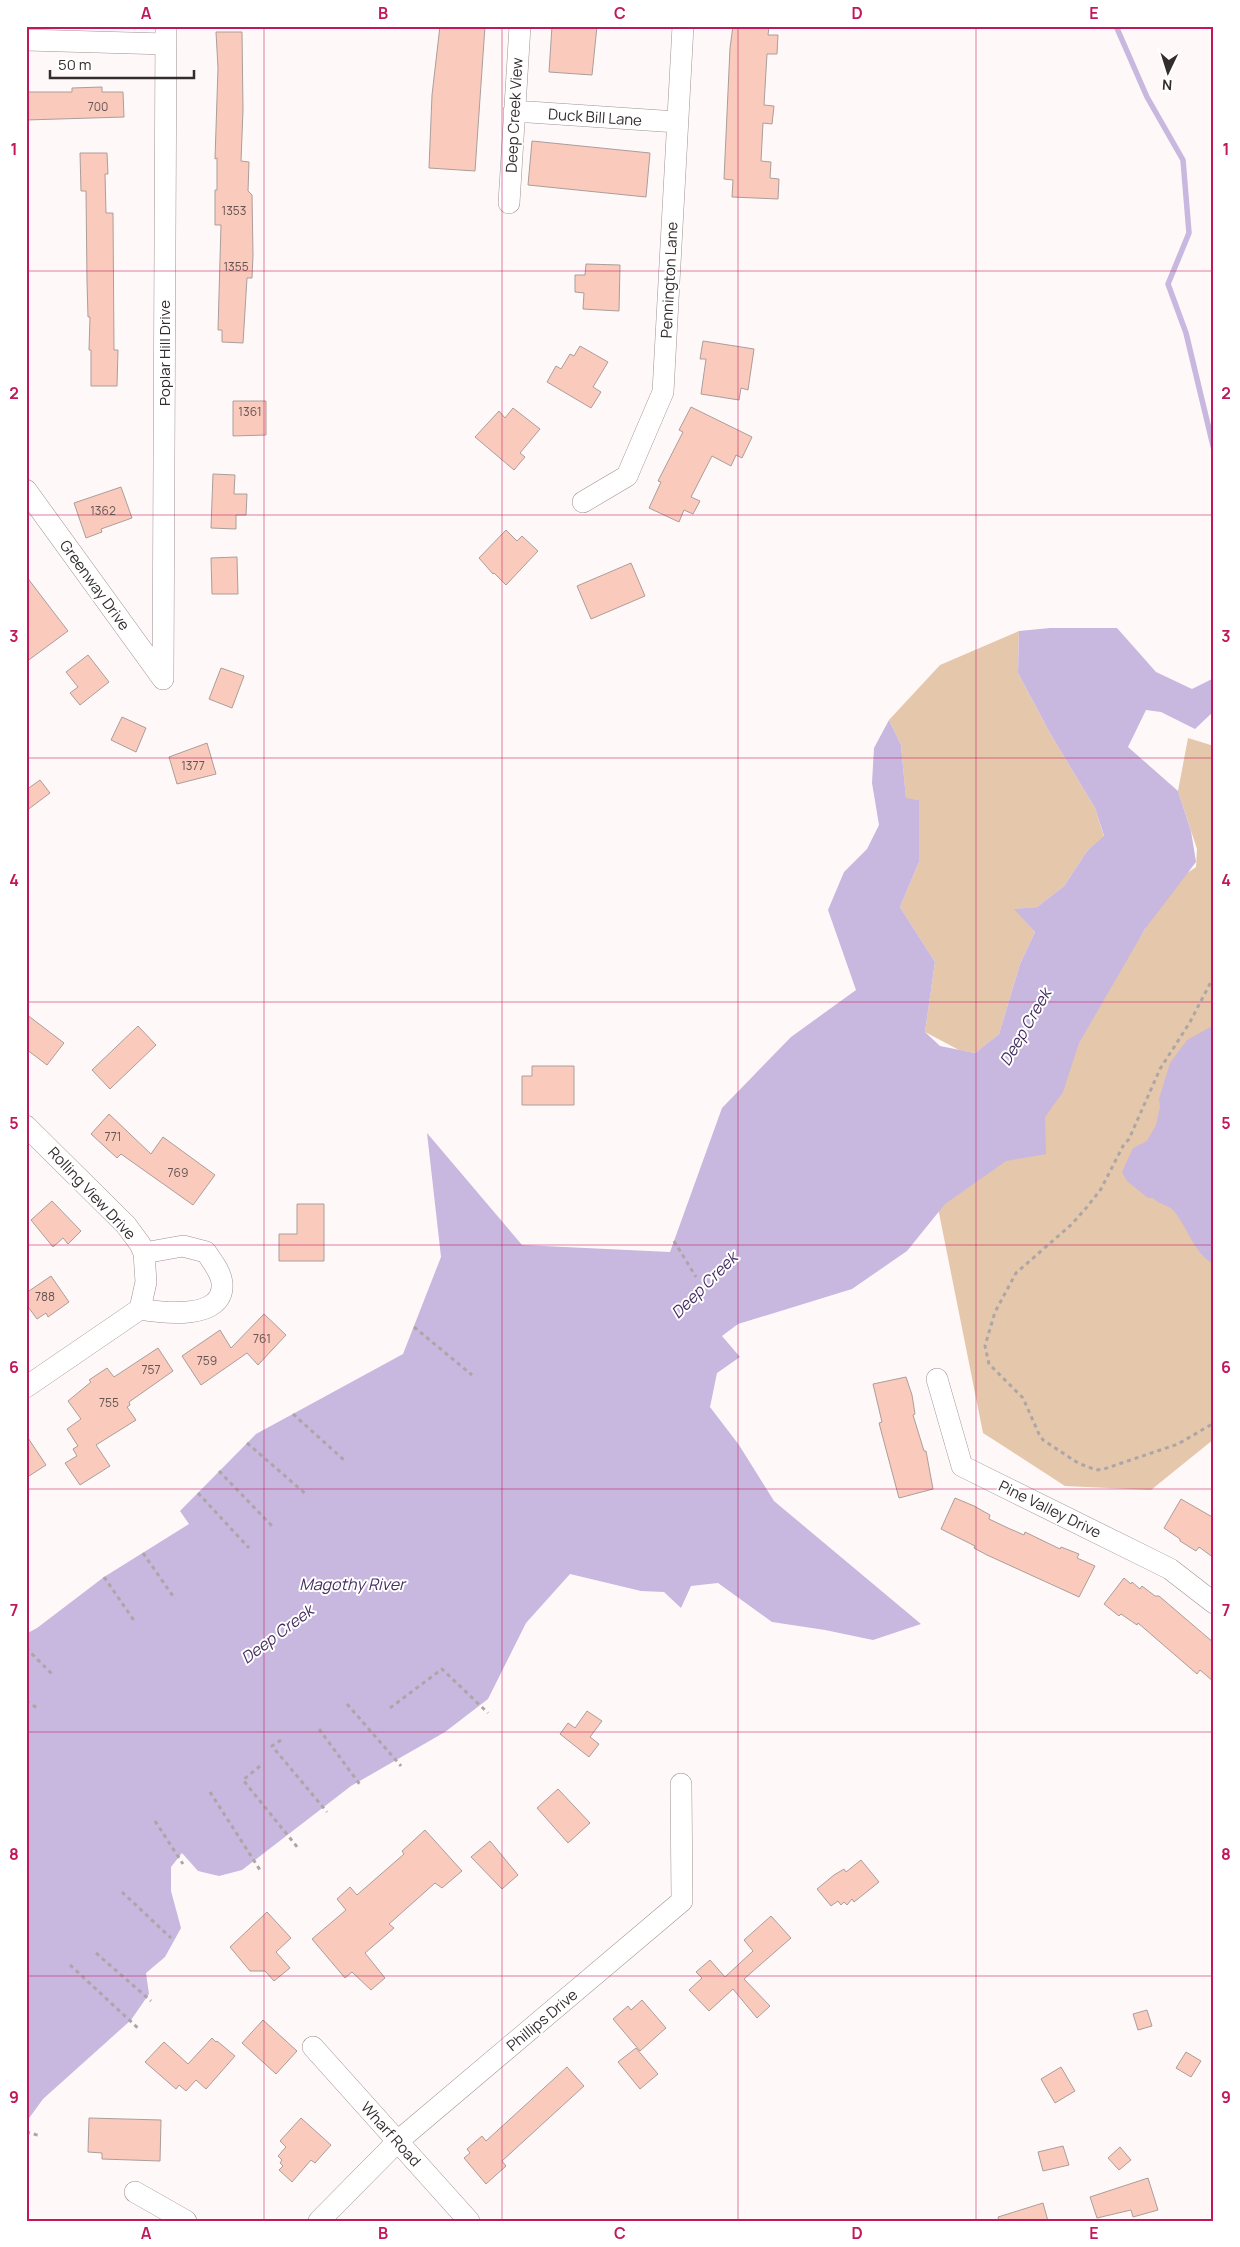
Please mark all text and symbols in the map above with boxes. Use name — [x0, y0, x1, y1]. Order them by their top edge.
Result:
text: A — [141, 2, 152, 24]
text: B — [378, 2, 388, 24]
text: C — [614, 2, 626, 24]
text: D — [851, 2, 863, 24]
text: E — [1089, 2, 1099, 24]
scale bar — [50, 48, 194, 80]
north arrow — [1142, 48, 1192, 98]
text: 50 m — [58, 54, 92, 75]
street label: Deep Creek View — [500, 56, 528, 173]
text: N — [1161, 76, 1173, 95]
house number: 700 — [88, 98, 108, 115]
street label: Duck Bill Lane — [547, 103, 643, 131]
text: 1 — [10, 138, 18, 160]
text: 1 — [1222, 138, 1230, 160]
house number: 1353 — [222, 202, 246, 219]
street label: Pennington Lane — [655, 221, 683, 339]
house number: 1355 — [223, 258, 249, 275]
street label: Poplar Hill Drive — [154, 300, 175, 406]
text: 2 — [9, 382, 19, 404]
text: 2 — [1221, 382, 1231, 404]
house number: 1361 — [238, 403, 262, 420]
house number: 1362 — [90, 502, 116, 519]
street label: Greenway Drive — [55, 536, 135, 635]
text: 3 — [9, 625, 19, 647]
text: 3 — [1221, 625, 1231, 647]
house number: 1377 — [181, 757, 205, 774]
text: 4 — [9, 869, 19, 891]
text: 4 — [1221, 869, 1231, 891]
water label: Deep Creek — [994, 983, 1057, 1070]
text: 5 — [9, 1112, 19, 1134]
text: 5 — [1221, 1112, 1231, 1134]
house number: 771 — [104, 1128, 122, 1145]
street label: Rolling View Drive — [43, 1142, 141, 1244]
house number: 769 — [168, 1164, 188, 1181]
water label: Deep Creek — [666, 1246, 743, 1323]
house number: 788 — [35, 1288, 55, 1305]
house number: 761 — [253, 1330, 271, 1347]
house number: 759 — [197, 1352, 217, 1369]
text: 6 — [9, 1356, 19, 1378]
text: 6 — [1221, 1356, 1231, 1378]
house number: 757 — [142, 1361, 160, 1378]
house number: 755 — [99, 1394, 119, 1411]
street label: Pine Valley Drive — [995, 1475, 1105, 1543]
water label: Magothy River — [299, 1573, 407, 1595]
water label: Deep Creek — [236, 1598, 319, 1669]
text: 7 — [10, 1599, 18, 1621]
text: 7 — [1222, 1599, 1230, 1621]
text: 8 — [9, 1843, 19, 1865]
text: 8 — [1221, 1843, 1231, 1865]
street label: Phillips Drive — [502, 1984, 582, 2056]
text: 9 — [9, 2086, 19, 2108]
text: 9 — [1221, 2086, 1231, 2108]
street label: Wharf Road — [356, 2097, 426, 2171]
text: A — [141, 2222, 152, 2244]
text: B — [378, 2222, 388, 2244]
text: C — [614, 2222, 626, 2244]
text: D — [851, 2222, 863, 2244]
text: E — [1089, 2222, 1099, 2244]

